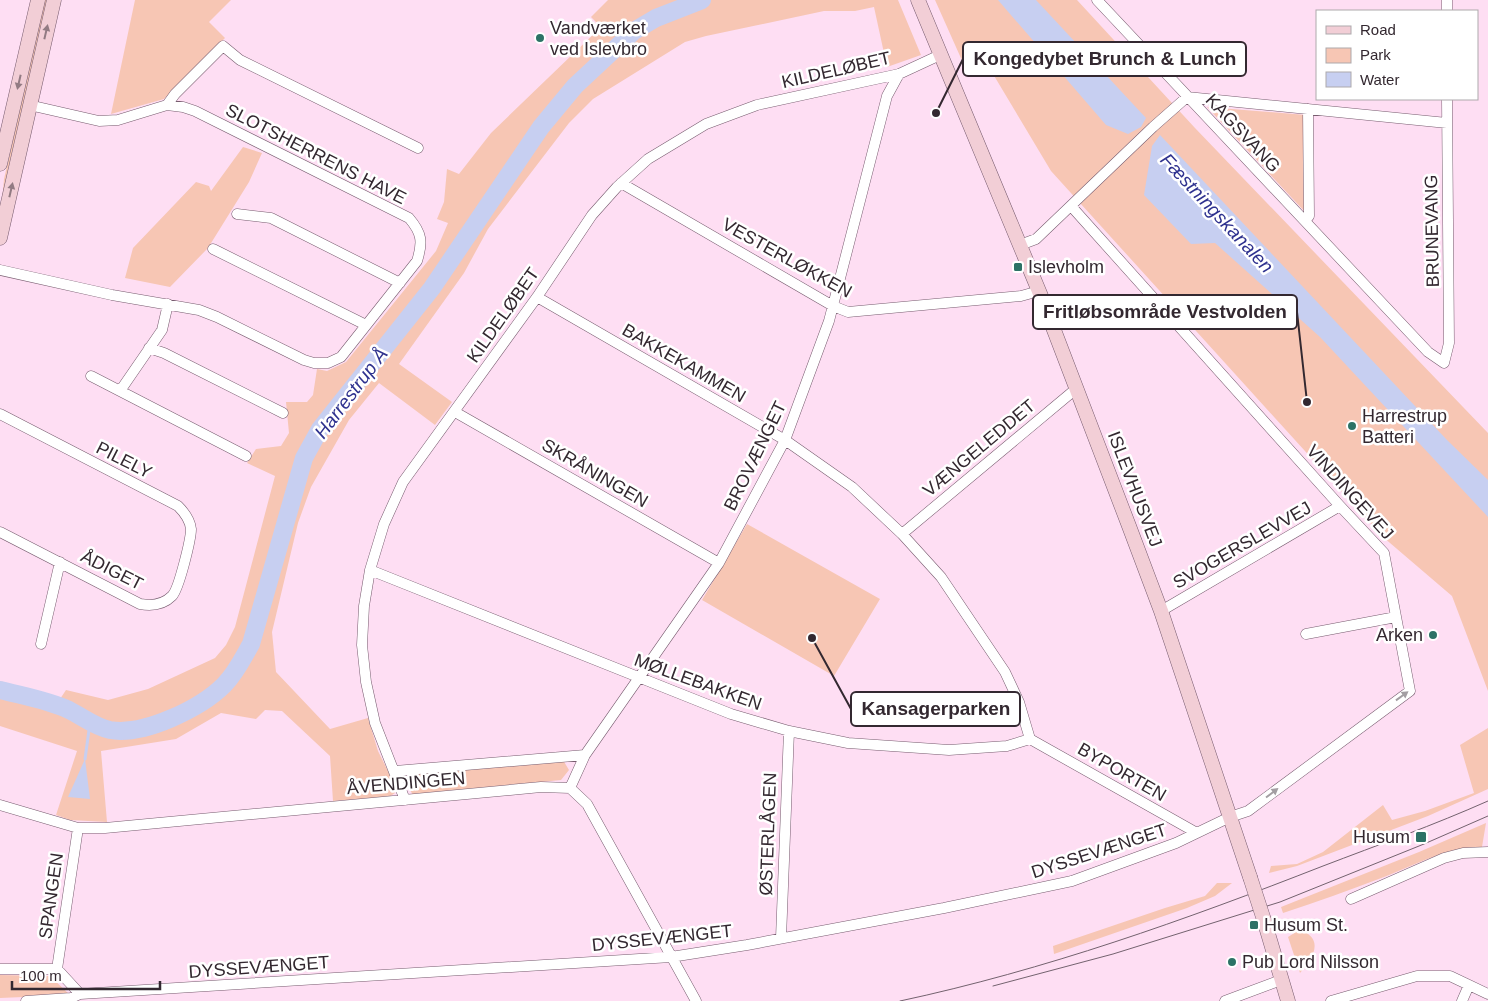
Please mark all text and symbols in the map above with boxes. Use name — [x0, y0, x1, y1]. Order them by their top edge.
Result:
legend — [1316, 10, 1478, 100]
place label: Vandværket ved Islevbro — [550, 18, 647, 59]
text: Road — [1360, 21, 1396, 38]
one-way arrow — [42, 24, 50, 39]
marker: Vandværket ved Islevbro — [534, 32, 546, 44]
callout: Kongedybet Brunch & Lunch — [963, 42, 1246, 76]
text: Park — [1360, 46, 1391, 63]
street label: KILDELØBET — [780, 48, 892, 92]
text: Kongedybet Brunch & Lunch — [974, 48, 1236, 69]
text: Water — [1360, 71, 1399, 88]
one-way arrow — [15, 74, 23, 89]
street label: KAGSVANG — [1202, 90, 1284, 176]
street label: SLOTSHERRENS HAVE — [222, 100, 410, 208]
water label: Fæstningskanalen — [1156, 149, 1278, 277]
street label: BRUNEVANG — [1421, 174, 1443, 288]
one-way arrow — [7, 182, 15, 198]
street label: VESTERLØKKEN — [719, 214, 855, 302]
place label: Islevholm — [1028, 257, 1104, 277]
marker: Islevholm — [1012, 261, 1024, 273]
street label: KILDELØBET — [463, 264, 543, 366]
callout: Fritløbsområde Vestvolden — [1033, 295, 1297, 329]
text: Fritløbsområde Vestvolden — [1043, 301, 1287, 322]
street label: BAKKEKAMMEN — [619, 320, 749, 406]
water label: Harrestrup Å — [310, 344, 392, 442]
street label: VÆNGELEDDET — [919, 395, 1039, 501]
street label: BROVÆNGET — [720, 398, 790, 514]
place label: Harrestrup Batteri — [1362, 406, 1447, 447]
marker: Harrestrup Batteri — [1346, 420, 1358, 432]
street label: ISLEVHUSVEJ — [1104, 428, 1166, 550]
street label: SKRÅNINGEN — [538, 435, 652, 511]
street label: PILELY — [93, 438, 155, 482]
street label: VINDINGEVEJ — [1302, 441, 1398, 543]
street label: SVOGERSLEVVEJ — [1169, 497, 1315, 593]
street label: ÅDIGET — [78, 546, 146, 594]
place label: Arken — [1376, 625, 1423, 645]
marker: Arken — [1427, 629, 1439, 641]
street label: MØLLEBAKKEN — [632, 650, 764, 714]
one-way arrow — [1396, 691, 1409, 701]
callout: Kansagerparken — [851, 692, 1020, 726]
text: Kansagerparken — [862, 698, 1010, 719]
street label: BYPORTEN — [1074, 739, 1170, 805]
street label: ÅVENDINGEN — [346, 768, 466, 798]
street label: ØSTERLÅGEN — [756, 772, 780, 896]
one-way arrow — [1265, 788, 1278, 799]
street label: DYSSEVÆNGET — [1029, 820, 1169, 882]
place label: Husum — [1353, 827, 1410, 847]
marker: Husum — [1414, 830, 1428, 844]
street label: SPANGEN — [35, 852, 67, 940]
place label: Husum St. — [1264, 915, 1348, 935]
marker: Husum St. — [1248, 919, 1260, 931]
street label: DYSSEVÆNGET — [591, 921, 733, 955]
street label: DYSSEVÆNGET — [188, 952, 330, 982]
place label: Pub Lord Nilsson — [1242, 952, 1379, 972]
marker: Pub Lord Nilsson — [1226, 956, 1238, 968]
scale bar — [12, 958, 160, 990]
text: 100 m — [20, 967, 62, 984]

